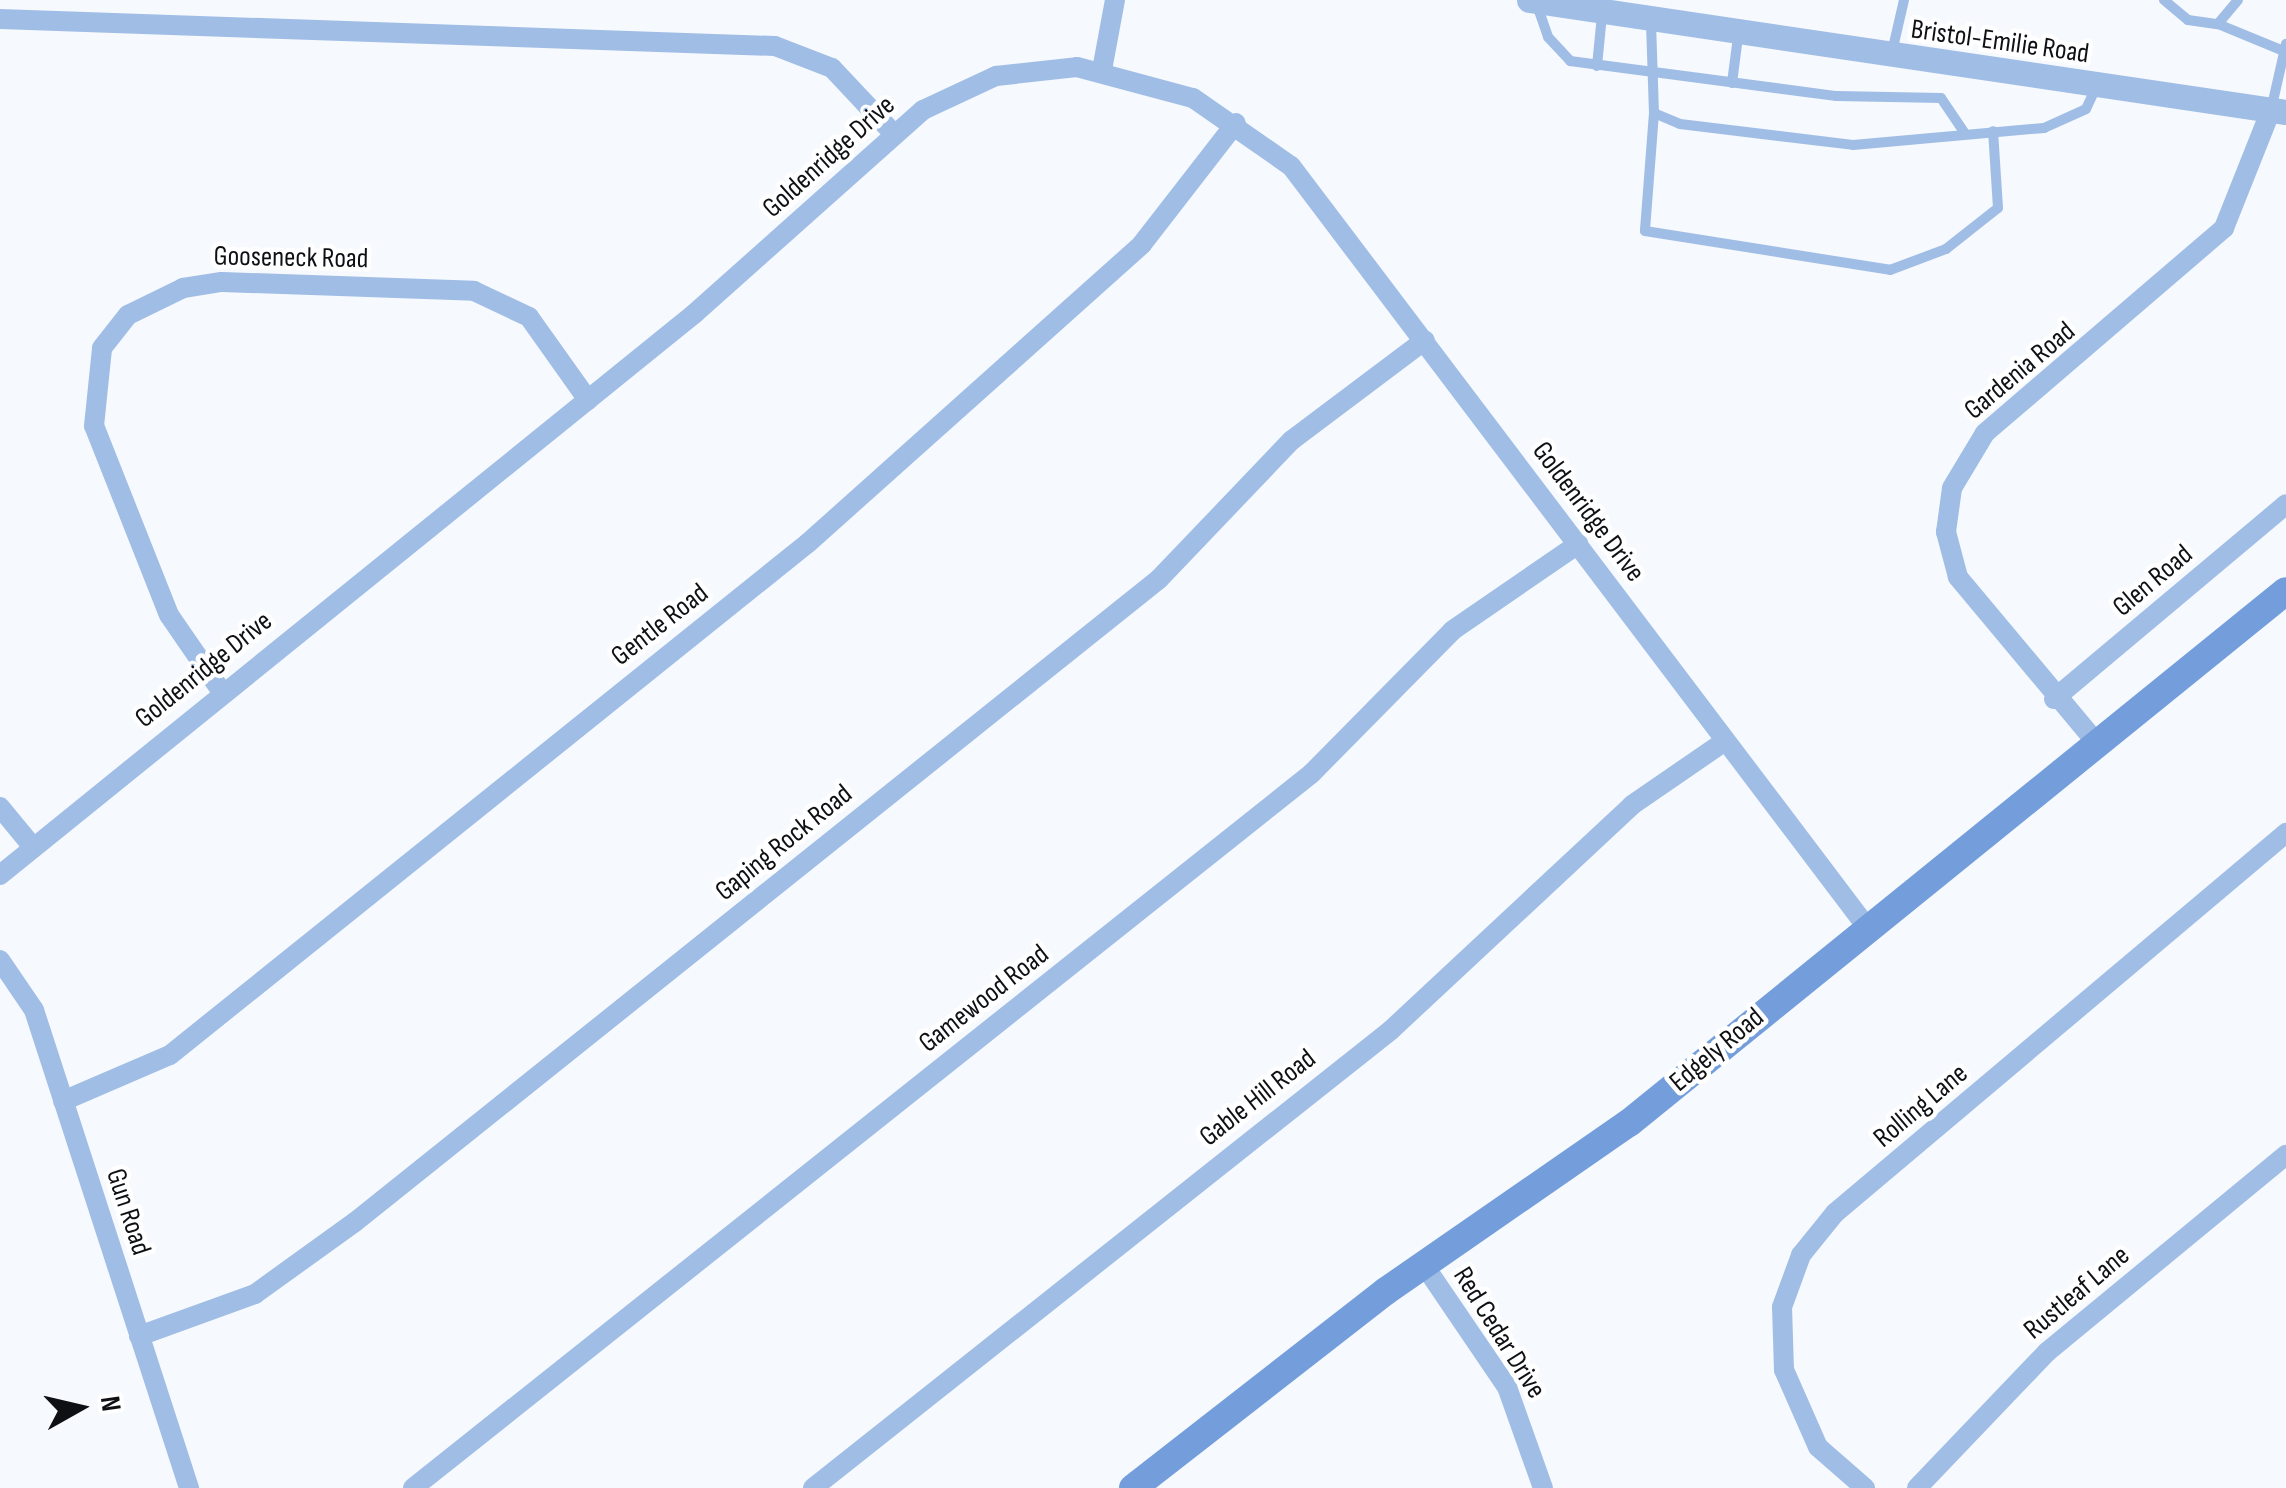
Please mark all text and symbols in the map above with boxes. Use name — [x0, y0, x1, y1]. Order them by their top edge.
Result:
street label: Bristol-Emilie Road — [1909, 13, 2091, 71]
street label: Goldenridge Drive — [756, 89, 902, 225]
street label: Gooseneck Road — [213, 240, 369, 276]
street label: Gardenia Road — [1958, 315, 2082, 427]
street label: Goldenridge Drive — [1525, 435, 1651, 589]
street label: Glen Road — [2106, 538, 2200, 624]
street label: Gentle Road — [605, 577, 715, 673]
street label: Goldenridge Drive — [129, 605, 279, 735]
street label: Gaping Rock Road — [709, 778, 859, 908]
street label: Gamewood Road — [912, 938, 1056, 1060]
street label: Edgely Road — [1663, 1001, 1771, 1099]
street label: Gable Hill Road — [1193, 1042, 1323, 1154]
street label: Rolling Lane — [1867, 1057, 1975, 1155]
street label: Gun Road — [98, 1165, 158, 1259]
street label: Rustleaf Lane — [2017, 1239, 2137, 1347]
street label: Red Cedar Drive — [1445, 1261, 1553, 1405]
north arrow — [30, 1358, 130, 1458]
text: N — [93, 1394, 128, 1413]

